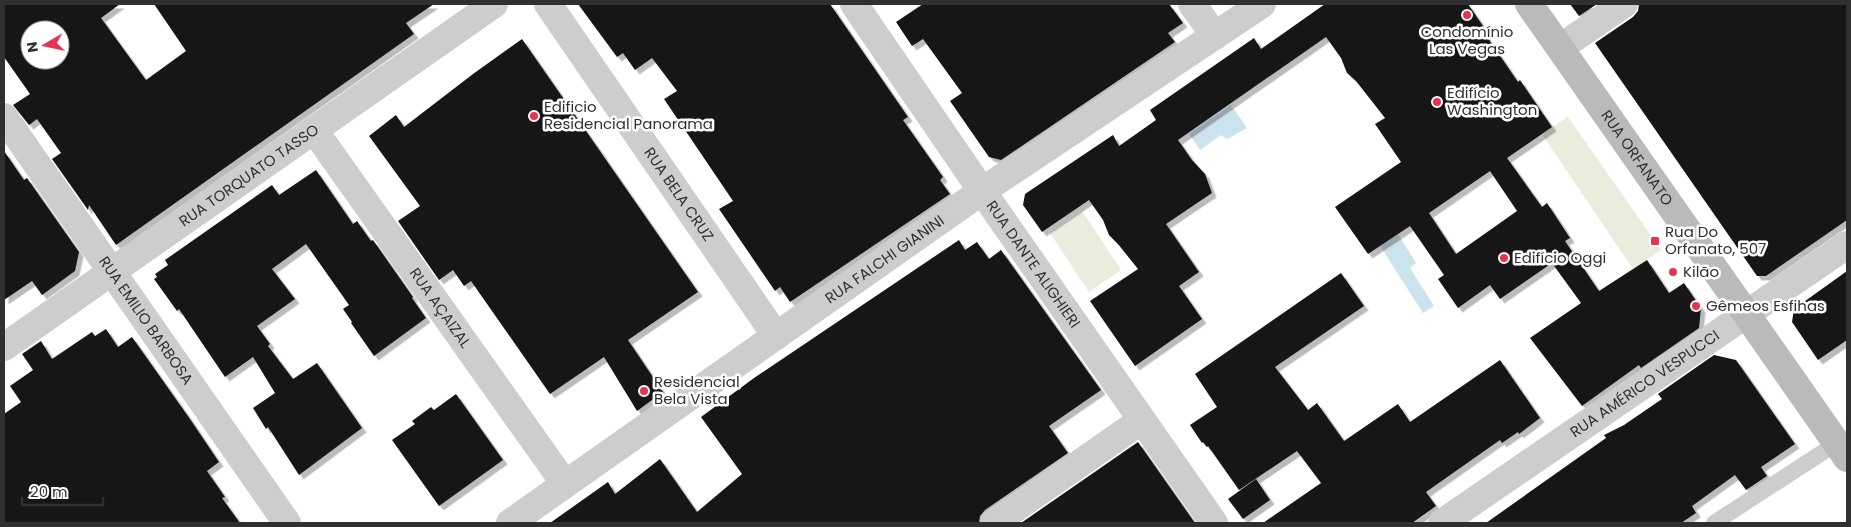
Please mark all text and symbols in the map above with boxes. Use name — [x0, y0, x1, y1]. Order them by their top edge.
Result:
marker: Condomínio Las Vegas — [1461, 9, 1473, 21]
north arrow — [20, 20, 70, 70]
place label: Condomínio Las Vegas — [1421, 21, 1513, 59]
text: N — [21, 40, 43, 54]
place label: Edifício Washington — [1447, 82, 1537, 120]
place label: Edificio Residencial Panorama — [544, 96, 713, 134]
marker: Edifício Washington — [1431, 96, 1443, 108]
street label: RUA ORFANATO — [1596, 106, 1678, 210]
marker: Edificio Residencial Panorama — [528, 110, 540, 122]
street label: RUA TORQUATO TASSO — [175, 119, 323, 231]
street label: RUA BELA CRUZ — [639, 143, 719, 245]
street label: RUA DANTE ALIGHIERI — [982, 196, 1086, 332]
street label: RUA FALCHI GIANINI — [821, 210, 948, 308]
place label: Rua Do Orfanato, 507 — [1665, 221, 1766, 259]
marker: Rua Do Orfanato, 507 — [1649, 235, 1661, 247]
place label: Edifício Oggi — [1514, 247, 1606, 268]
street label: RUA EMILIO BARBOSA — [94, 252, 198, 389]
marker: Edifício Oggi — [1498, 252, 1510, 264]
place label: Kilão — [1683, 261, 1719, 282]
street label: RUA AÇAIZAL — [405, 263, 476, 352]
marker: Kilão — [1667, 266, 1679, 278]
place label: Gêmeos Esfihas — [1706, 295, 1825, 316]
marker: Gêmeos Esfihas — [1690, 300, 1702, 312]
street label: RUA AMÉRICO VESPUCCI — [1566, 325, 1723, 442]
place label: Residencial Bela Vista — [654, 371, 740, 409]
marker: Residencial Bela Vista — [638, 385, 650, 397]
scale bar — [22, 474, 104, 506]
text: 20 m — [30, 481, 68, 502]

